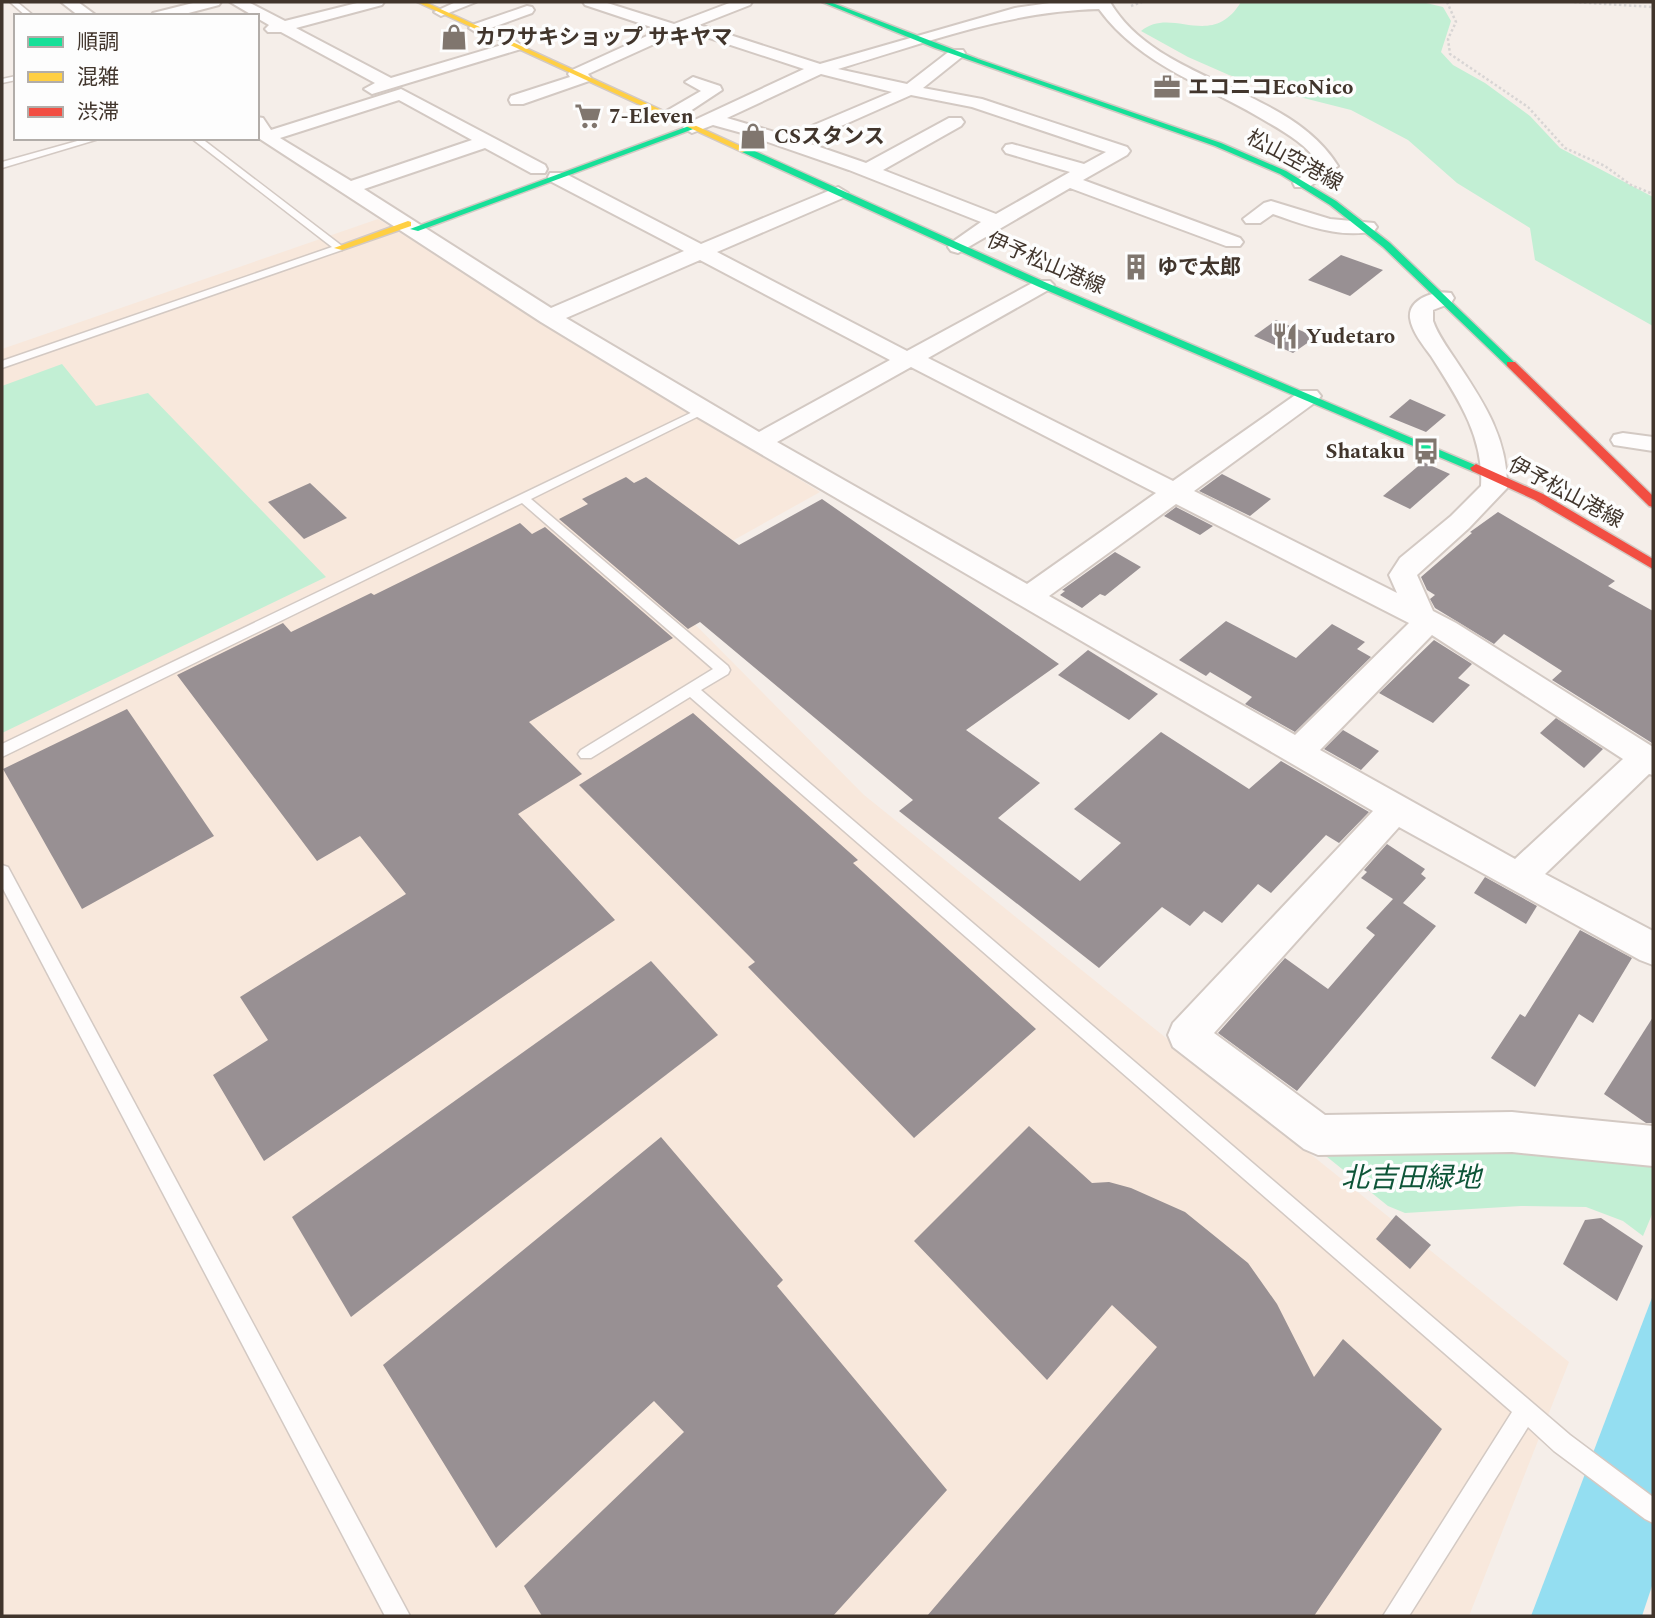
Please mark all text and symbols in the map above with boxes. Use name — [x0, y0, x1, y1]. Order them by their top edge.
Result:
legend — [14, 14, 259, 140]
shop icon: カワサキショップ サキヤマ — [439, 22, 469, 52]
place label: カワサキショップ サキヤマ — [475, 22, 732, 54]
text: 順調 — [77, 27, 119, 59]
text: 混雑 — [77, 62, 119, 94]
office icon: エコニコEcoNico — [1152, 72, 1182, 102]
place label: エコニコEcoNico — [1188, 72, 1353, 104]
text: 渋滞 — [77, 97, 119, 129]
supermarket icon: 7-Eleven — [573, 101, 603, 131]
place label: 7-Eleven — [609, 101, 694, 133]
shop icon: CSスタンス — [738, 121, 768, 151]
place label: CSスタンス — [774, 121, 885, 153]
street label: 松山空港線 — [1241, 122, 1348, 200]
street label: 伊予松山港線 — [981, 225, 1110, 303]
building icon: ゆで太郎 — [1121, 252, 1151, 282]
place label: ゆで太郎 — [1157, 252, 1241, 284]
restaurant icon: Yudetaro — [1270, 321, 1300, 351]
place label: Yudetaro — [1306, 321, 1395, 353]
place label: Shataku — [1325, 436, 1406, 468]
bus stop icon: Shataku — [1411, 436, 1441, 466]
street label: 伊予松山港線 — [1502, 449, 1629, 537]
park label: 北吉田緑地 — [1341, 1157, 1484, 1200]

